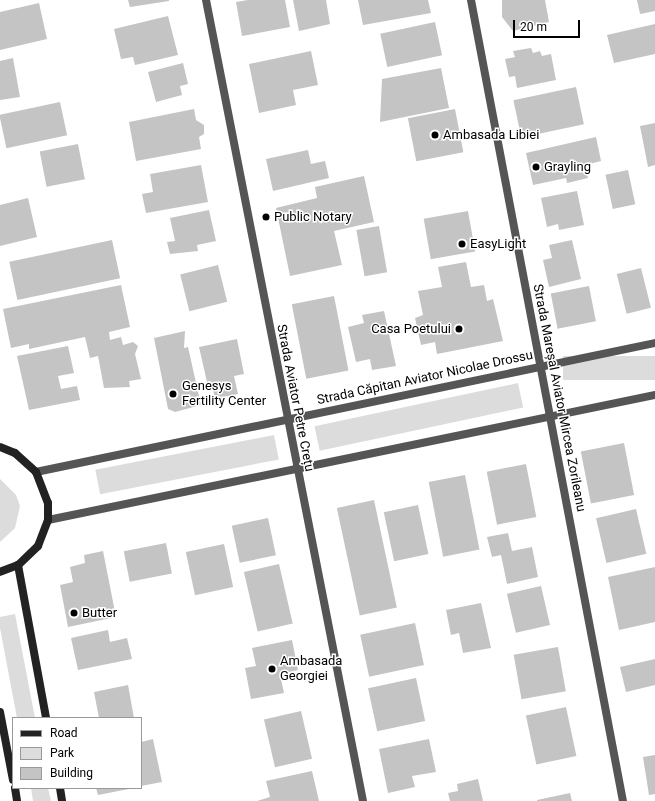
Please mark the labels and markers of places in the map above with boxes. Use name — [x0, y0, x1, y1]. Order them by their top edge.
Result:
place label: Ambasada Libiei — [443, 127, 539, 143]
marker: Ambasada Libiei — [430, 130, 440, 140]
place label: Grayling — [544, 159, 591, 175]
marker: Grayling — [531, 162, 541, 172]
place label: Public Notary — [274, 209, 352, 225]
marker: Public Notary — [261, 212, 271, 222]
place label: EasyLight — [470, 236, 526, 252]
marker: EasyLight — [457, 239, 467, 249]
place label: Casa Poetului — [371, 321, 451, 337]
marker: Casa Poetului — [454, 324, 464, 334]
place label: Genesys Fertility Center — [182, 379, 266, 410]
marker: Genesys Fertility Center — [167, 388, 179, 400]
place label: Butter — [82, 605, 117, 621]
marker: Butter — [69, 608, 79, 618]
place label: Ambasada Georgiei — [280, 654, 342, 685]
marker: Ambasada Georgiei — [267, 664, 277, 674]

